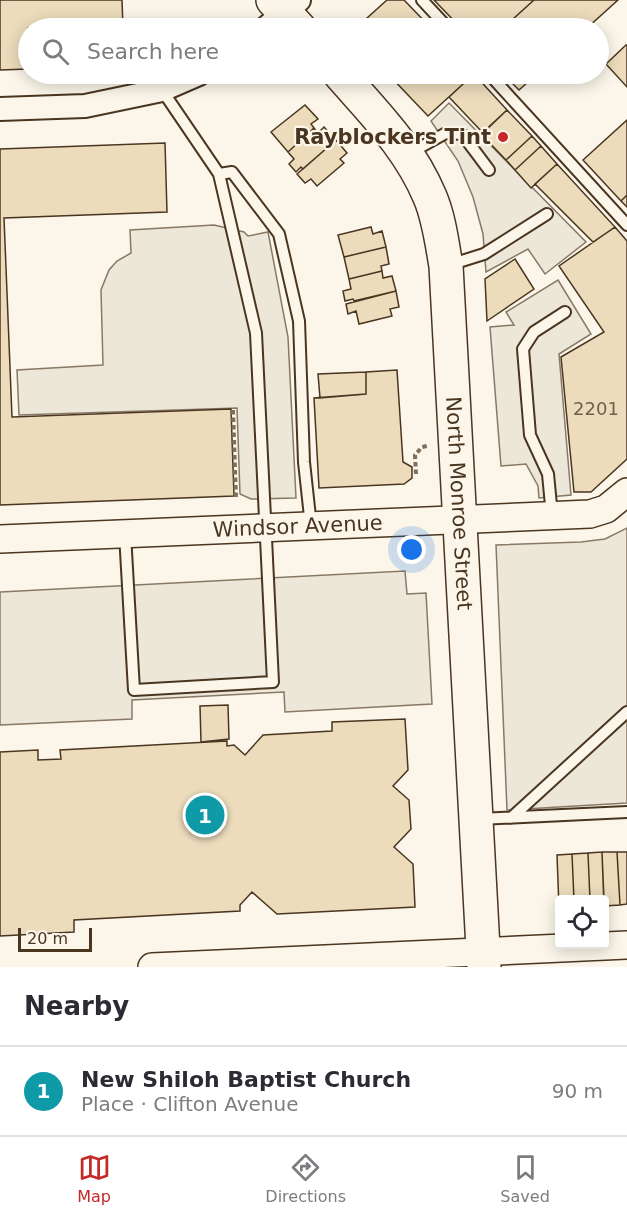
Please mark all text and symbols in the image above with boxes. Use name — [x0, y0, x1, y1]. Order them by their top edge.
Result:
search box — [18, 18, 609, 84]
icon: search — [39, 35, 72, 68]
text: Search here — [87, 39, 219, 64]
place label: Rayblockers Tint — [294, 125, 491, 149]
marker: Rayblockers Tint — [496, 130, 510, 144]
street label: North Monroe Street — [441, 396, 477, 611]
house number: 2201 — [573, 398, 619, 419]
street label: Windsor Avenue — [212, 511, 383, 542]
your location — [397, 535, 426, 564]
pin: 1 — [186, 792, 224, 838]
map controls — [555, 895, 609, 949]
button: locate — [555, 895, 609, 949]
scale bar — [18, 925, 92, 952]
text: 20 m — [27, 929, 68, 948]
text: Nearby — [24, 991, 129, 1021]
text: New Shiloh Baptist Church — [81, 1067, 411, 1092]
text: 1 — [37, 1079, 50, 1103]
text: 90 m — [552, 1079, 603, 1103]
text: Place · Clifton Avenue — [81, 1092, 298, 1116]
tab: Map — [77, 1151, 111, 1206]
tab: Directions — [265, 1151, 346, 1206]
tab: Saved — [500, 1151, 550, 1206]

